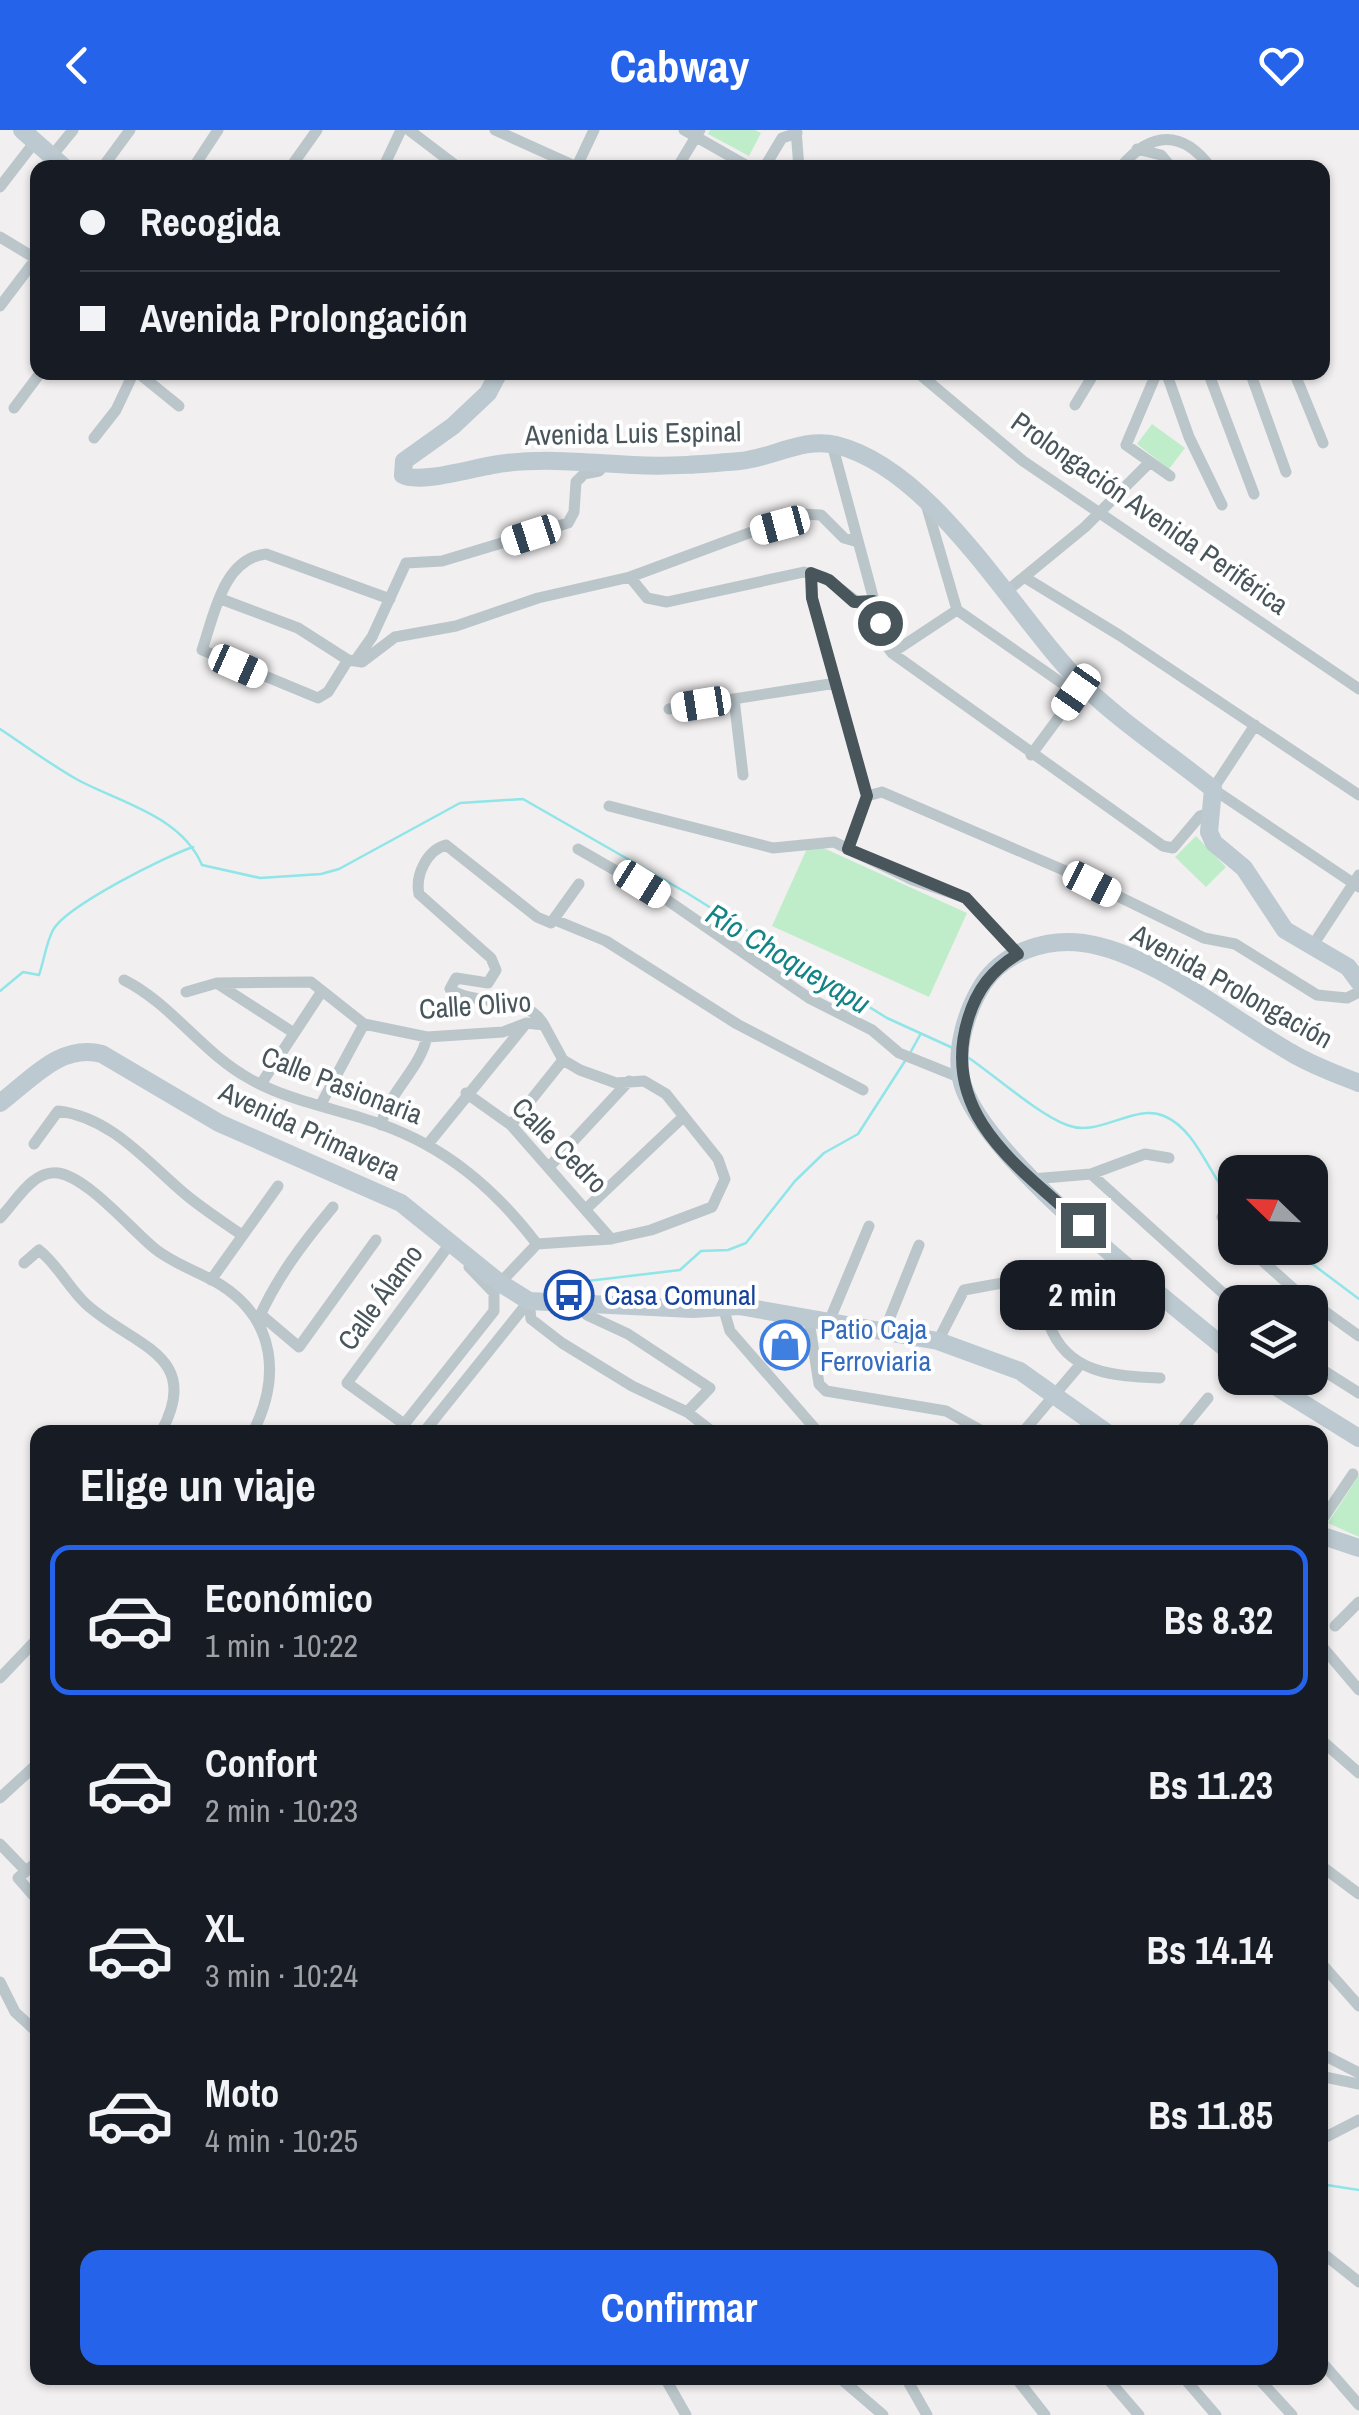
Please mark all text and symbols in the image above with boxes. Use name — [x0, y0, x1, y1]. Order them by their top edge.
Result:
text: Cabway — [610, 35, 749, 96]
icon: back — [50, 38, 105, 93]
icon: heart — [1254, 38, 1309, 93]
text: Recogida — [140, 197, 280, 248]
text: Avenida Prolongación — [140, 293, 468, 344]
street label: Prolongación Avenida Periférica — [1004, 403, 1296, 623]
street label: Avenida Luis Espinal — [523, 412, 742, 454]
car — [747, 503, 813, 547]
car — [498, 511, 564, 559]
route start — [858, 601, 903, 646]
car — [204, 640, 272, 692]
car — [1047, 659, 1105, 725]
car — [669, 684, 733, 724]
car — [609, 855, 675, 913]
car — [1058, 857, 1126, 911]
water label: Río Choqueyapu — [699, 893, 878, 1023]
street label: Avenida Prolongación — [1123, 914, 1340, 1057]
street label: Calle Olivo — [418, 982, 532, 1028]
street label: Calle Pasionaria — [256, 1037, 428, 1133]
street label: Avenida Primavera — [212, 1072, 407, 1190]
street label: Calle Cedro — [504, 1089, 616, 1201]
north arrow — [1218, 1155, 1328, 1265]
map controls — [1218, 1155, 1328, 1395]
route end — [1061, 1203, 1106, 1248]
street label: Calle Álamo — [329, 1236, 431, 1358]
callout: 2 min — [1000, 1260, 1166, 1330]
bus stop icon: Casa Comunal — [543, 1269, 595, 1321]
text: 2 min — [1048, 1273, 1117, 1316]
place label: Casa Comunal — [604, 1276, 756, 1314]
button: layers — [1218, 1285, 1328, 1395]
place label: Patio Caja Ferroviaria — [820, 1310, 931, 1380]
shop icon: Patio Caja Ferroviaria — [759, 1319, 811, 1371]
text: Elige un viaje — [80, 1454, 316, 1515]
text: Económico — [205, 1573, 373, 1624]
icon: car — [85, 1575, 175, 1665]
text: Bs 8.32 — [1164, 1595, 1273, 1646]
text: 1 min · 10:22 — [205, 1624, 358, 1667]
text: Confort — [205, 1738, 317, 1789]
icon: car — [85, 1740, 175, 1830]
text: Bs 11.23 — [1148, 1760, 1273, 1811]
text: 2 min · 10:23 — [205, 1789, 358, 1832]
text: XL — [205, 1903, 245, 1954]
icon: car — [85, 1905, 175, 1995]
text: Bs 14.14 — [1147, 1925, 1273, 1976]
text: 3 min · 10:24 — [205, 1954, 358, 1997]
text: Moto — [205, 2068, 279, 2119]
icon: car — [85, 2070, 175, 2160]
text: Bs 11.85 — [1148, 2090, 1273, 2141]
text: 4 min · 10:25 — [205, 2119, 358, 2162]
button: Confirmar — [80, 2250, 1278, 2365]

